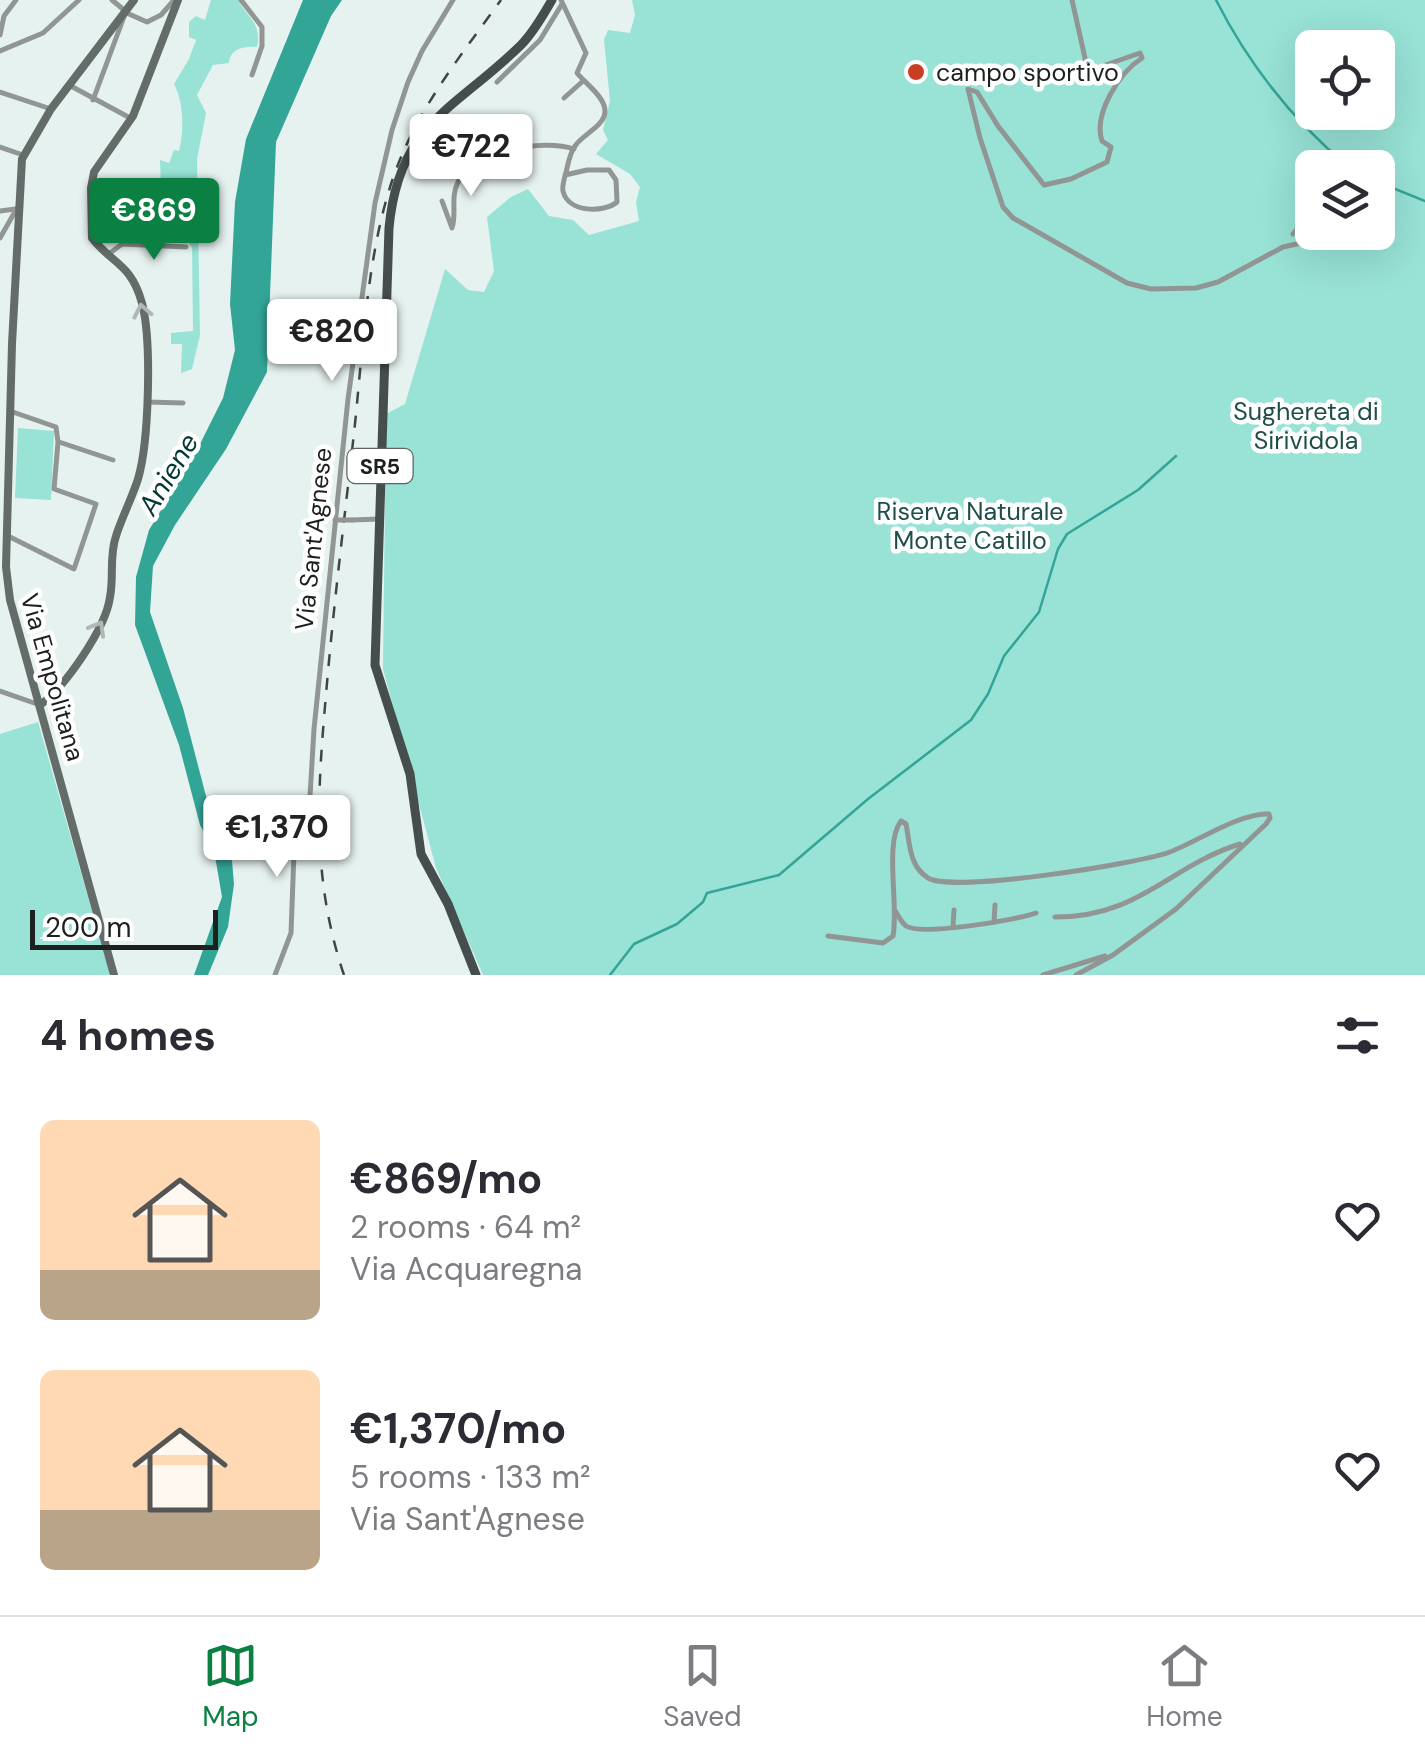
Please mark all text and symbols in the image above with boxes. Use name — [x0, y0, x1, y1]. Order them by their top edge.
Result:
map controls — [1295, 30, 1395, 250]
button: locate — [1295, 30, 1395, 130]
place label: campo sportivo — [936, 56, 1119, 89]
marker: campo sportivo — [905, 61, 927, 83]
pin: €722 — [412, 114, 530, 199]
text: €722 — [431, 125, 511, 167]
button: layers — [1295, 150, 1395, 250]
pin: €869 — [95, 178, 213, 263]
text: €869 — [111, 189, 197, 231]
pin: €820 — [273, 299, 391, 384]
one-way arrow — [133, 303, 154, 320]
text: €820 — [289, 310, 375, 352]
park label: Sughereta di Sirividola — [1233, 395, 1379, 457]
water label: Aniene — [129, 426, 207, 523]
street label: Via Sant'Agnese — [287, 446, 339, 632]
road number: SR5 — [348, 449, 412, 483]
park label: Riserva Naturale Monte Catillo — [877, 495, 1063, 557]
street label: Via Empolitana — [13, 590, 92, 765]
one-way arrow — [85, 620, 105, 638]
pin: €1,370 — [196, 795, 358, 880]
text: €1,370 — [225, 806, 329, 848]
scale bar — [30, 905, 218, 950]
text: 200 m — [45, 909, 132, 946]
text: 4 homes — [40, 1008, 216, 1063]
icon: filters — [1330, 1008, 1385, 1063]
text: €869/mo — [350, 1151, 542, 1206]
icon: home — [120, 1160, 240, 1280]
icon: heart — [1330, 1193, 1385, 1248]
text: 2 rooms · 64 m² — [350, 1206, 581, 1248]
text: Via Acquaregna — [350, 1248, 582, 1290]
text: €1,370/mo — [350, 1401, 566, 1456]
icon: home — [120, 1410, 240, 1530]
icon: heart — [1330, 1443, 1385, 1498]
text: 5 rooms · 133 m² — [350, 1456, 591, 1498]
text: Via Sant'Agnese — [350, 1498, 585, 1540]
tab: Map — [202, 1638, 259, 1735]
tab: Saved — [663, 1638, 742, 1735]
tab: Home — [1146, 1638, 1223, 1735]

